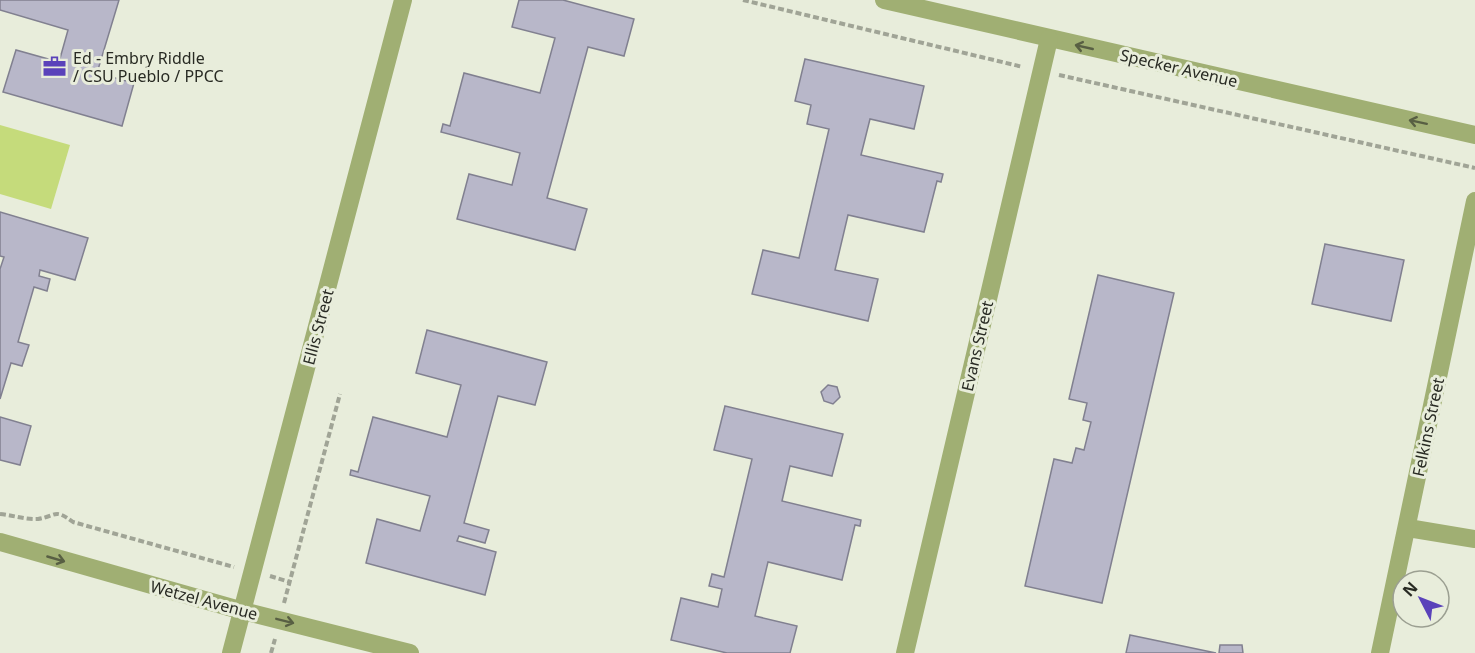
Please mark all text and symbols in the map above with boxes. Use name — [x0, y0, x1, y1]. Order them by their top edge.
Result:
one-way arrow — [1075, 40, 1094, 52]
street label: Specker Avenue — [1118, 44, 1240, 92]
place label: Ed - Embry Riddle / CSU Pueblo / PPCC — [73, 47, 224, 87]
office icon: Ed - Embry Riddle / CSU Pueblo / PPCC — [42, 54, 68, 80]
one-way arrow — [1409, 116, 1428, 128]
street label: Ellis Street — [297, 286, 339, 367]
street label: Evans Street — [956, 298, 998, 393]
street label: Felkins Street — [1407, 375, 1449, 478]
one-way arrow — [46, 554, 65, 565]
north arrow — [1391, 569, 1451, 629]
street label: Wetzel Avenue — [148, 575, 260, 625]
text: N — [1397, 577, 1422, 601]
one-way arrow — [275, 616, 294, 628]

